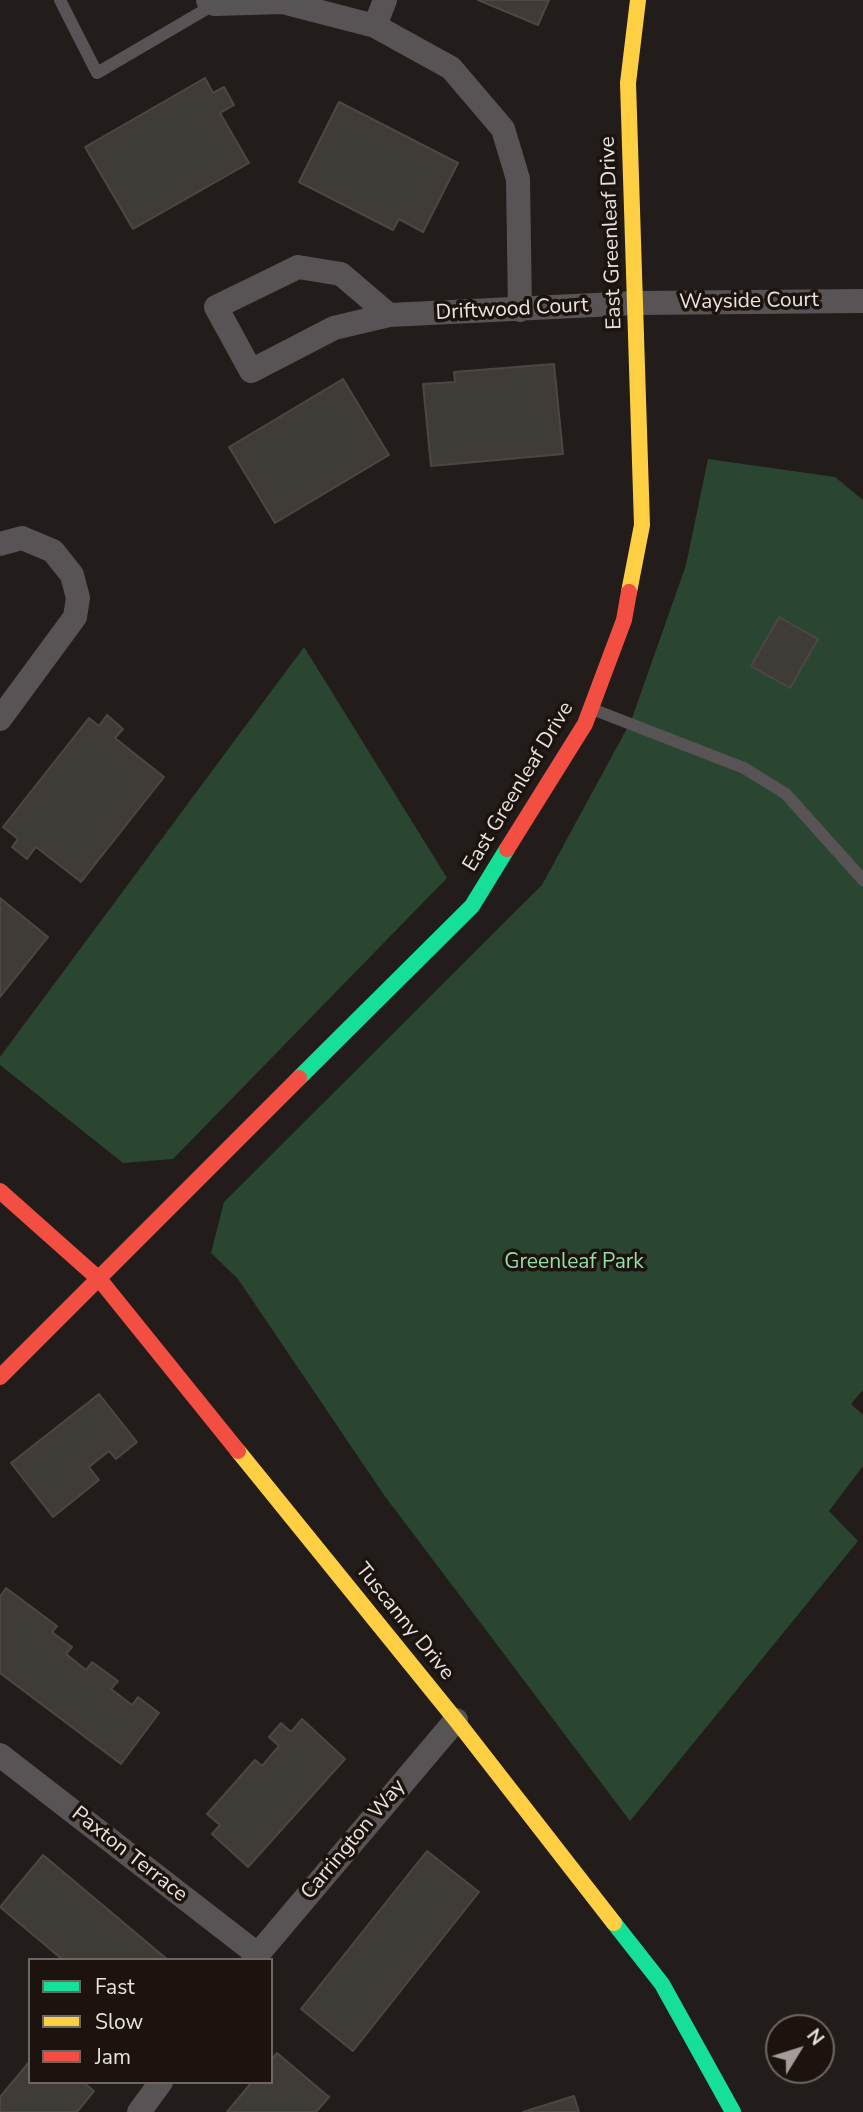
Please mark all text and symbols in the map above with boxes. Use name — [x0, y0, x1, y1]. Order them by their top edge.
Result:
street label: East Greenleaf Drive — [596, 136, 628, 330]
street label: Wayside Court — [679, 288, 819, 316]
street label: Driftwood Court — [435, 293, 589, 327]
street label: East Greenleaf Drive — [458, 698, 580, 876]
park label: Greenleaf Park — [504, 1250, 644, 1276]
street label: Tuscanny Drive — [349, 1558, 459, 1686]
street label: Carrington Way — [296, 1775, 412, 1905]
street label: Paxton Terrace — [66, 1802, 192, 1908]
legend — [28, 1958, 273, 2084]
text: Fast — [95, 1973, 135, 2001]
text: Slow — [95, 2008, 143, 2036]
north arrow — [765, 2014, 835, 2084]
text: N — [800, 2024, 830, 2051]
text: Jam — [95, 2043, 131, 2071]

